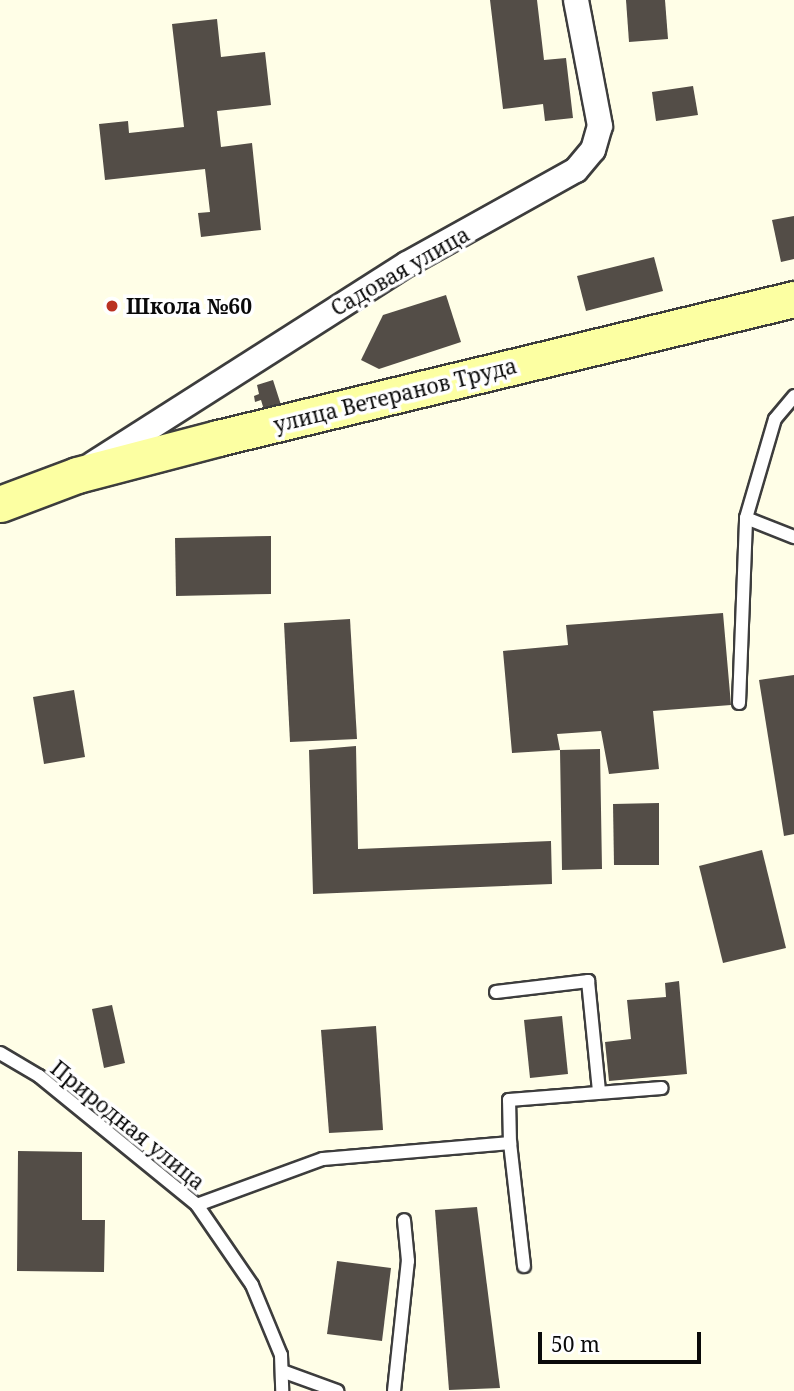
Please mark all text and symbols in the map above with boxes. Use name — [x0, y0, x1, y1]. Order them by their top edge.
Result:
street label: Садовая улица — [326, 221, 474, 321]
place label: Школа №60 — [126, 293, 252, 319]
marker: Школа №60 — [104, 298, 120, 314]
street label: улица Ветеранов Труда — [271, 353, 519, 437]
street label: Природная улица — [46, 1055, 210, 1195]
scale bar — [542, 1318, 705, 1362]
text: 50 m — [551, 1330, 600, 1358]

